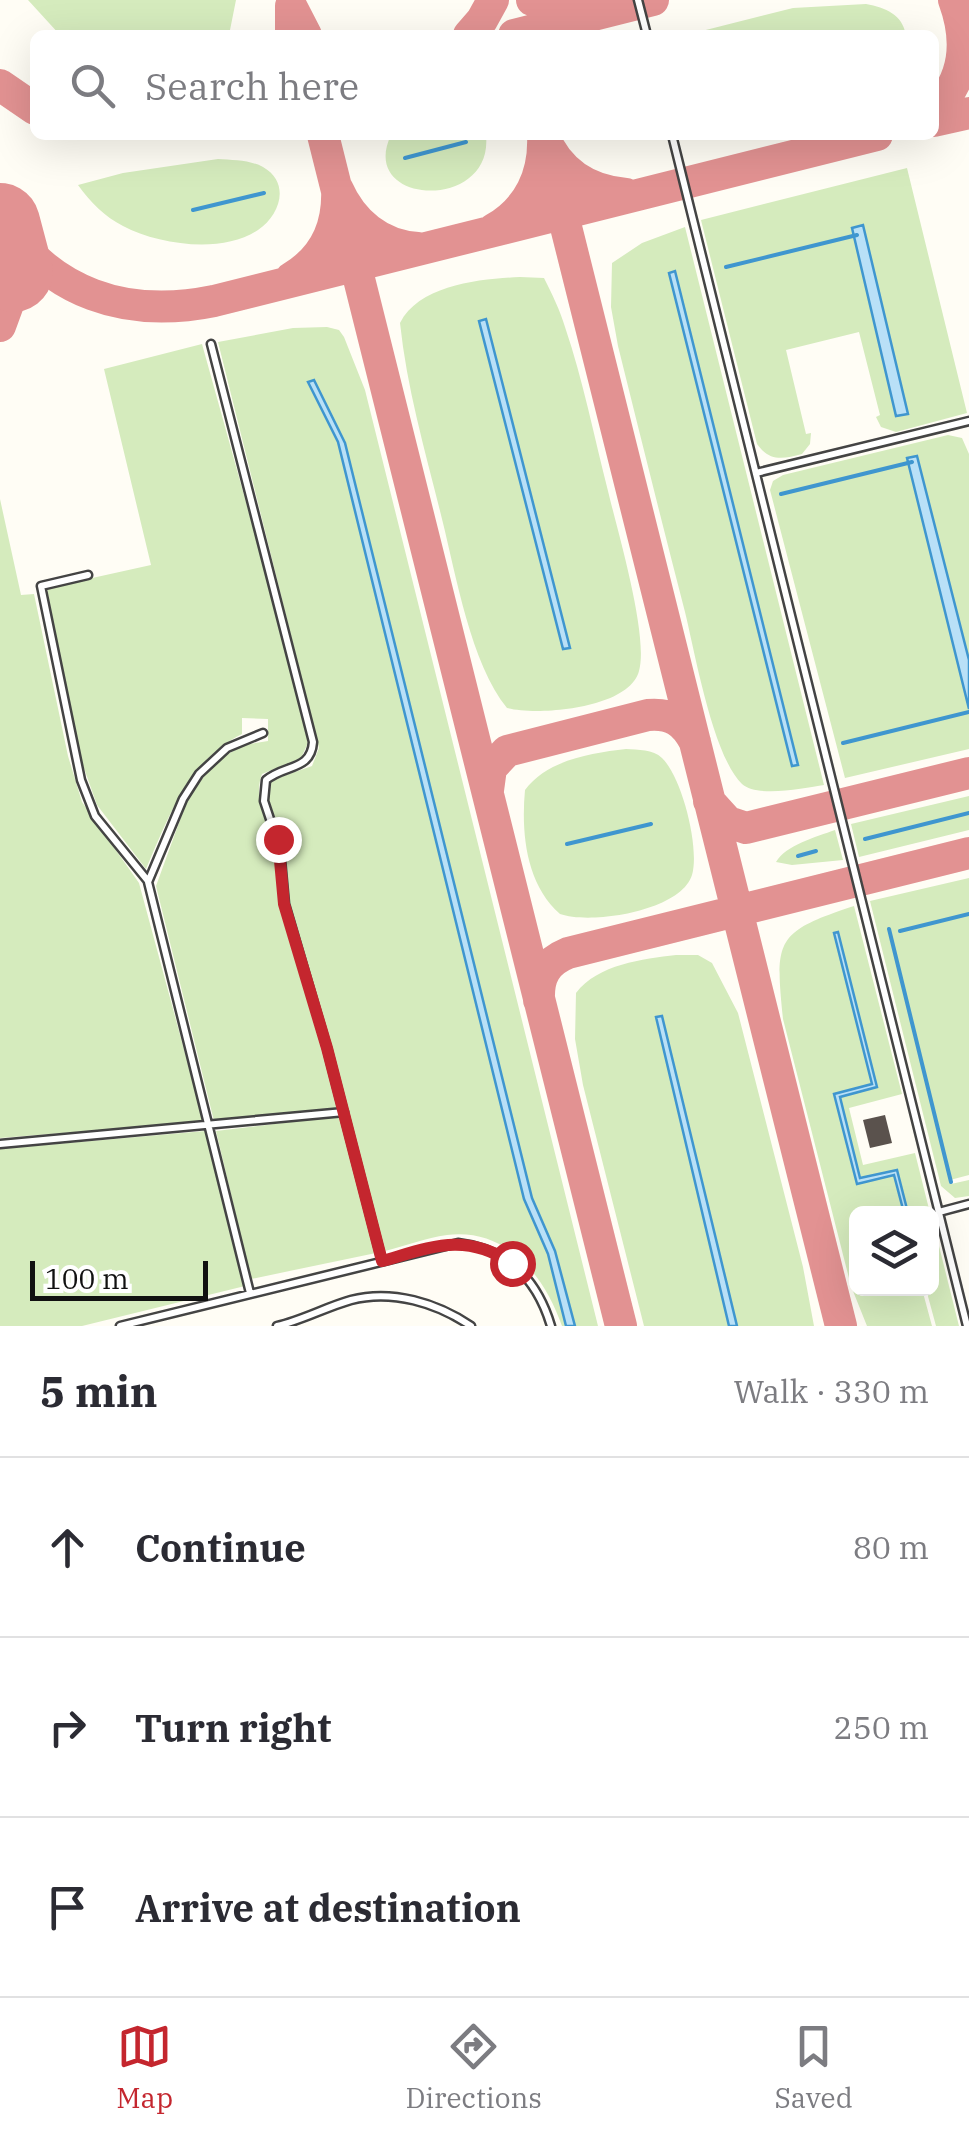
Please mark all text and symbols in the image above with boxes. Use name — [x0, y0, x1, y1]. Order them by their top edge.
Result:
search box — [30, 30, 939, 140]
icon: search — [65, 58, 120, 113]
text: Search here — [145, 61, 359, 110]
route end — [256, 817, 302, 863]
map controls — [849, 1206, 939, 1296]
button: layers — [849, 1206, 939, 1296]
route start — [490, 1241, 536, 1287]
scale bar — [30, 1256, 208, 1300]
text: 100 m — [45, 1260, 129, 1297]
text: 5 min — [40, 1364, 158, 1419]
text: Walk · 330 m — [733, 1370, 929, 1412]
icon: ahead — [40, 1520, 95, 1575]
text: Continue — [135, 1523, 306, 1572]
text: 80 m — [853, 1526, 929, 1568]
icon: right — [40, 1700, 95, 1755]
text: Turn right — [135, 1703, 331, 1752]
text: 250 m — [833, 1706, 929, 1748]
icon: arrive — [40, 1880, 95, 1935]
text: Arrive at destination — [135, 1883, 521, 1932]
tab: Map — [116, 2019, 173, 2116]
tab: Directions — [405, 2019, 542, 2116]
tab: Saved — [774, 2019, 853, 2116]

